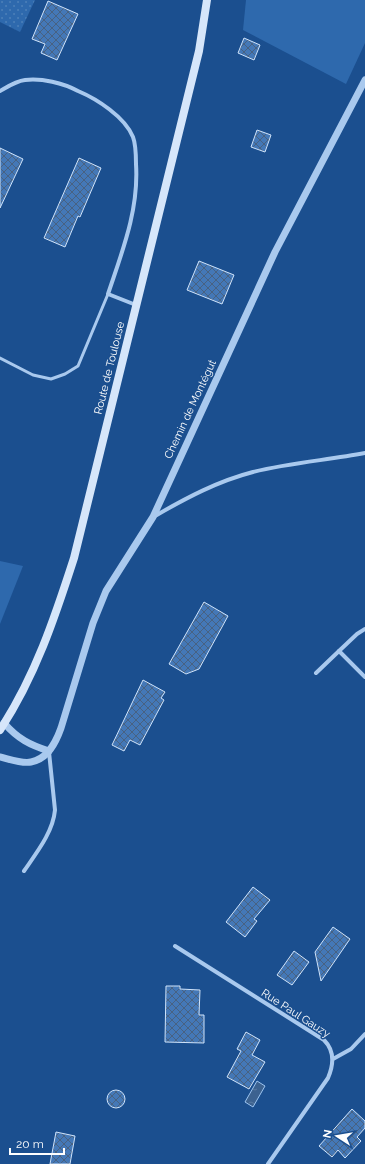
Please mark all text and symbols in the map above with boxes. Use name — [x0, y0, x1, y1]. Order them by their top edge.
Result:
street label: Route de Toulouse — [92, 320, 127, 416]
street label: Chemin de Montégut — [162, 357, 219, 461]
street label: Rue Paul Gauzy — [259, 986, 333, 1041]
north arrow — [317, 1116, 357, 1156]
text: N — [320, 1129, 335, 1139]
scale bar — [10, 1130, 64, 1156]
text: 20 m — [16, 1137, 44, 1151]

